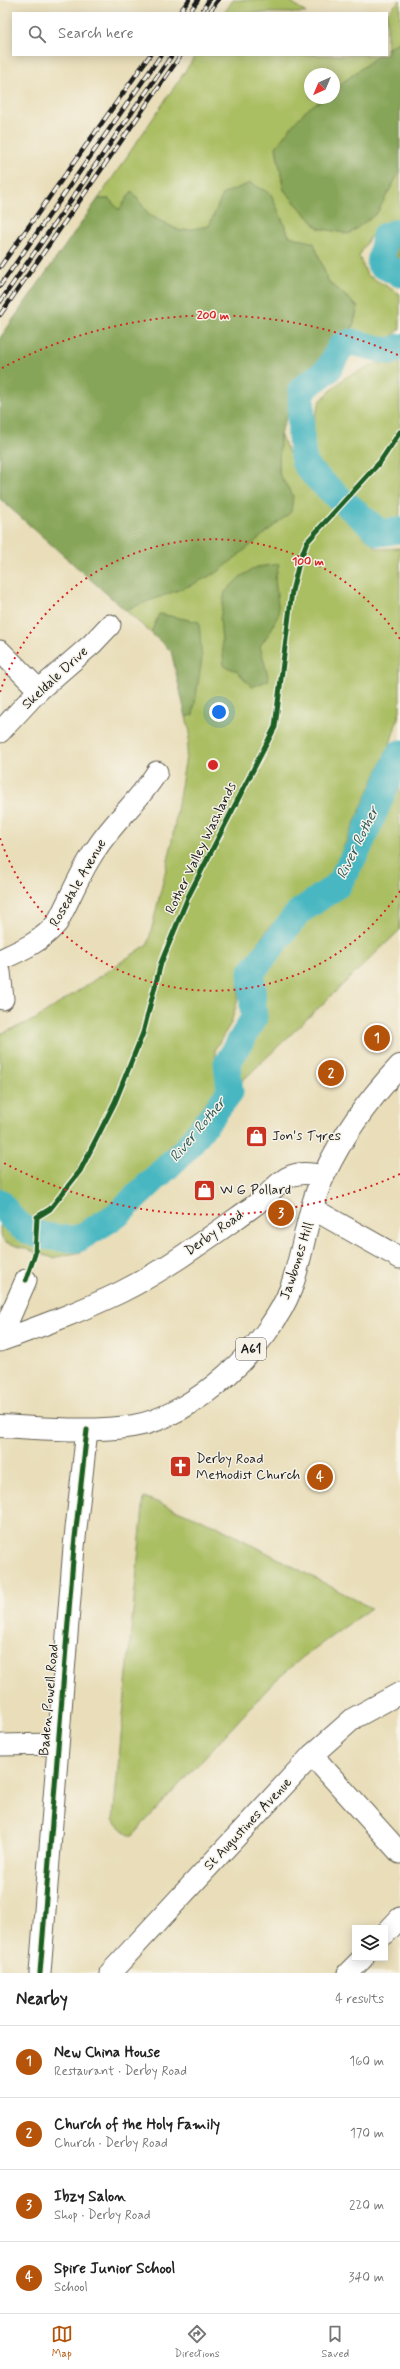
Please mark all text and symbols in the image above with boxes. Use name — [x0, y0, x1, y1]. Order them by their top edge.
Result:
search box — [12, 12, 388, 56]
icon: search — [26, 23, 48, 45]
text: Search here — [58, 24, 134, 44]
north arrow — [304, 68, 340, 104]
text: 200 m — [197, 308, 230, 324]
text: 100 m — [292, 554, 325, 570]
street label: Skeldale Drive — [18, 643, 92, 713]
your location — [209, 702, 229, 722]
centre of rings — [206, 758, 220, 772]
street label: Rother Valley Washlands — [161, 779, 241, 917]
water label: River Rother — [332, 802, 385, 882]
street label: Rosedale Avenue — [46, 836, 110, 930]
pin: 1 — [364, 1023, 390, 1053]
pin: 2 — [318, 1058, 344, 1088]
water label: River Rother — [165, 1092, 232, 1166]
shop icon: Jon's Tyres — [244, 1123, 270, 1149]
place label: Jon's Tyres — [272, 1127, 341, 1145]
shop icon: W G Pollard — [191, 1177, 217, 1203]
place label: W G Pollard — [220, 1181, 291, 1199]
pin: 3 — [268, 1198, 294, 1228]
street label: Derby Road — [181, 1206, 247, 1260]
street label: Jawbones Hill — [276, 1220, 318, 1302]
road number: A61 — [236, 1338, 266, 1360]
place label: Derby Road Methodist Church — [196, 1450, 301, 1484]
church icon: Derby Road Methodist Church — [167, 1454, 193, 1480]
pin: 4 — [307, 1462, 333, 1492]
street label: Baden Powell Road — [35, 1643, 63, 1757]
street label: St Augustines Avenue — [200, 1773, 296, 1874]
map controls — [352, 1925, 388, 1961]
button: layers — [352, 1925, 388, 1961]
text: Nearby — [16, 1988, 68, 2010]
text: 4 results — [335, 1991, 384, 2008]
text: New China House — [54, 2043, 160, 2063]
text: 1 — [26, 2053, 32, 2070]
text: 160 m — [349, 2053, 384, 2070]
text: Restaurant · Derby Road — [54, 2063, 187, 2080]
text: Church of the Holy Family — [54, 2115, 220, 2135]
text: 2 — [26, 2125, 32, 2142]
text: 170 m — [350, 2125, 384, 2142]
text: Church · Derby Road — [54, 2135, 168, 2152]
text: Ibzy Salon — [54, 2187, 126, 2207]
text: 3 — [26, 2197, 32, 2214]
text: 220 m — [349, 2197, 384, 2214]
text: Shop · Derby Road — [54, 2207, 151, 2224]
text: Spire Junior School — [54, 2259, 175, 2279]
text: 4 — [25, 2269, 33, 2286]
text: 340 m — [349, 2269, 384, 2286]
text: School — [54, 2279, 88, 2296]
tab: Map — [51, 2323, 73, 2361]
tab: Directions — [174, 2323, 220, 2361]
tab: Saved — [321, 2323, 349, 2361]

